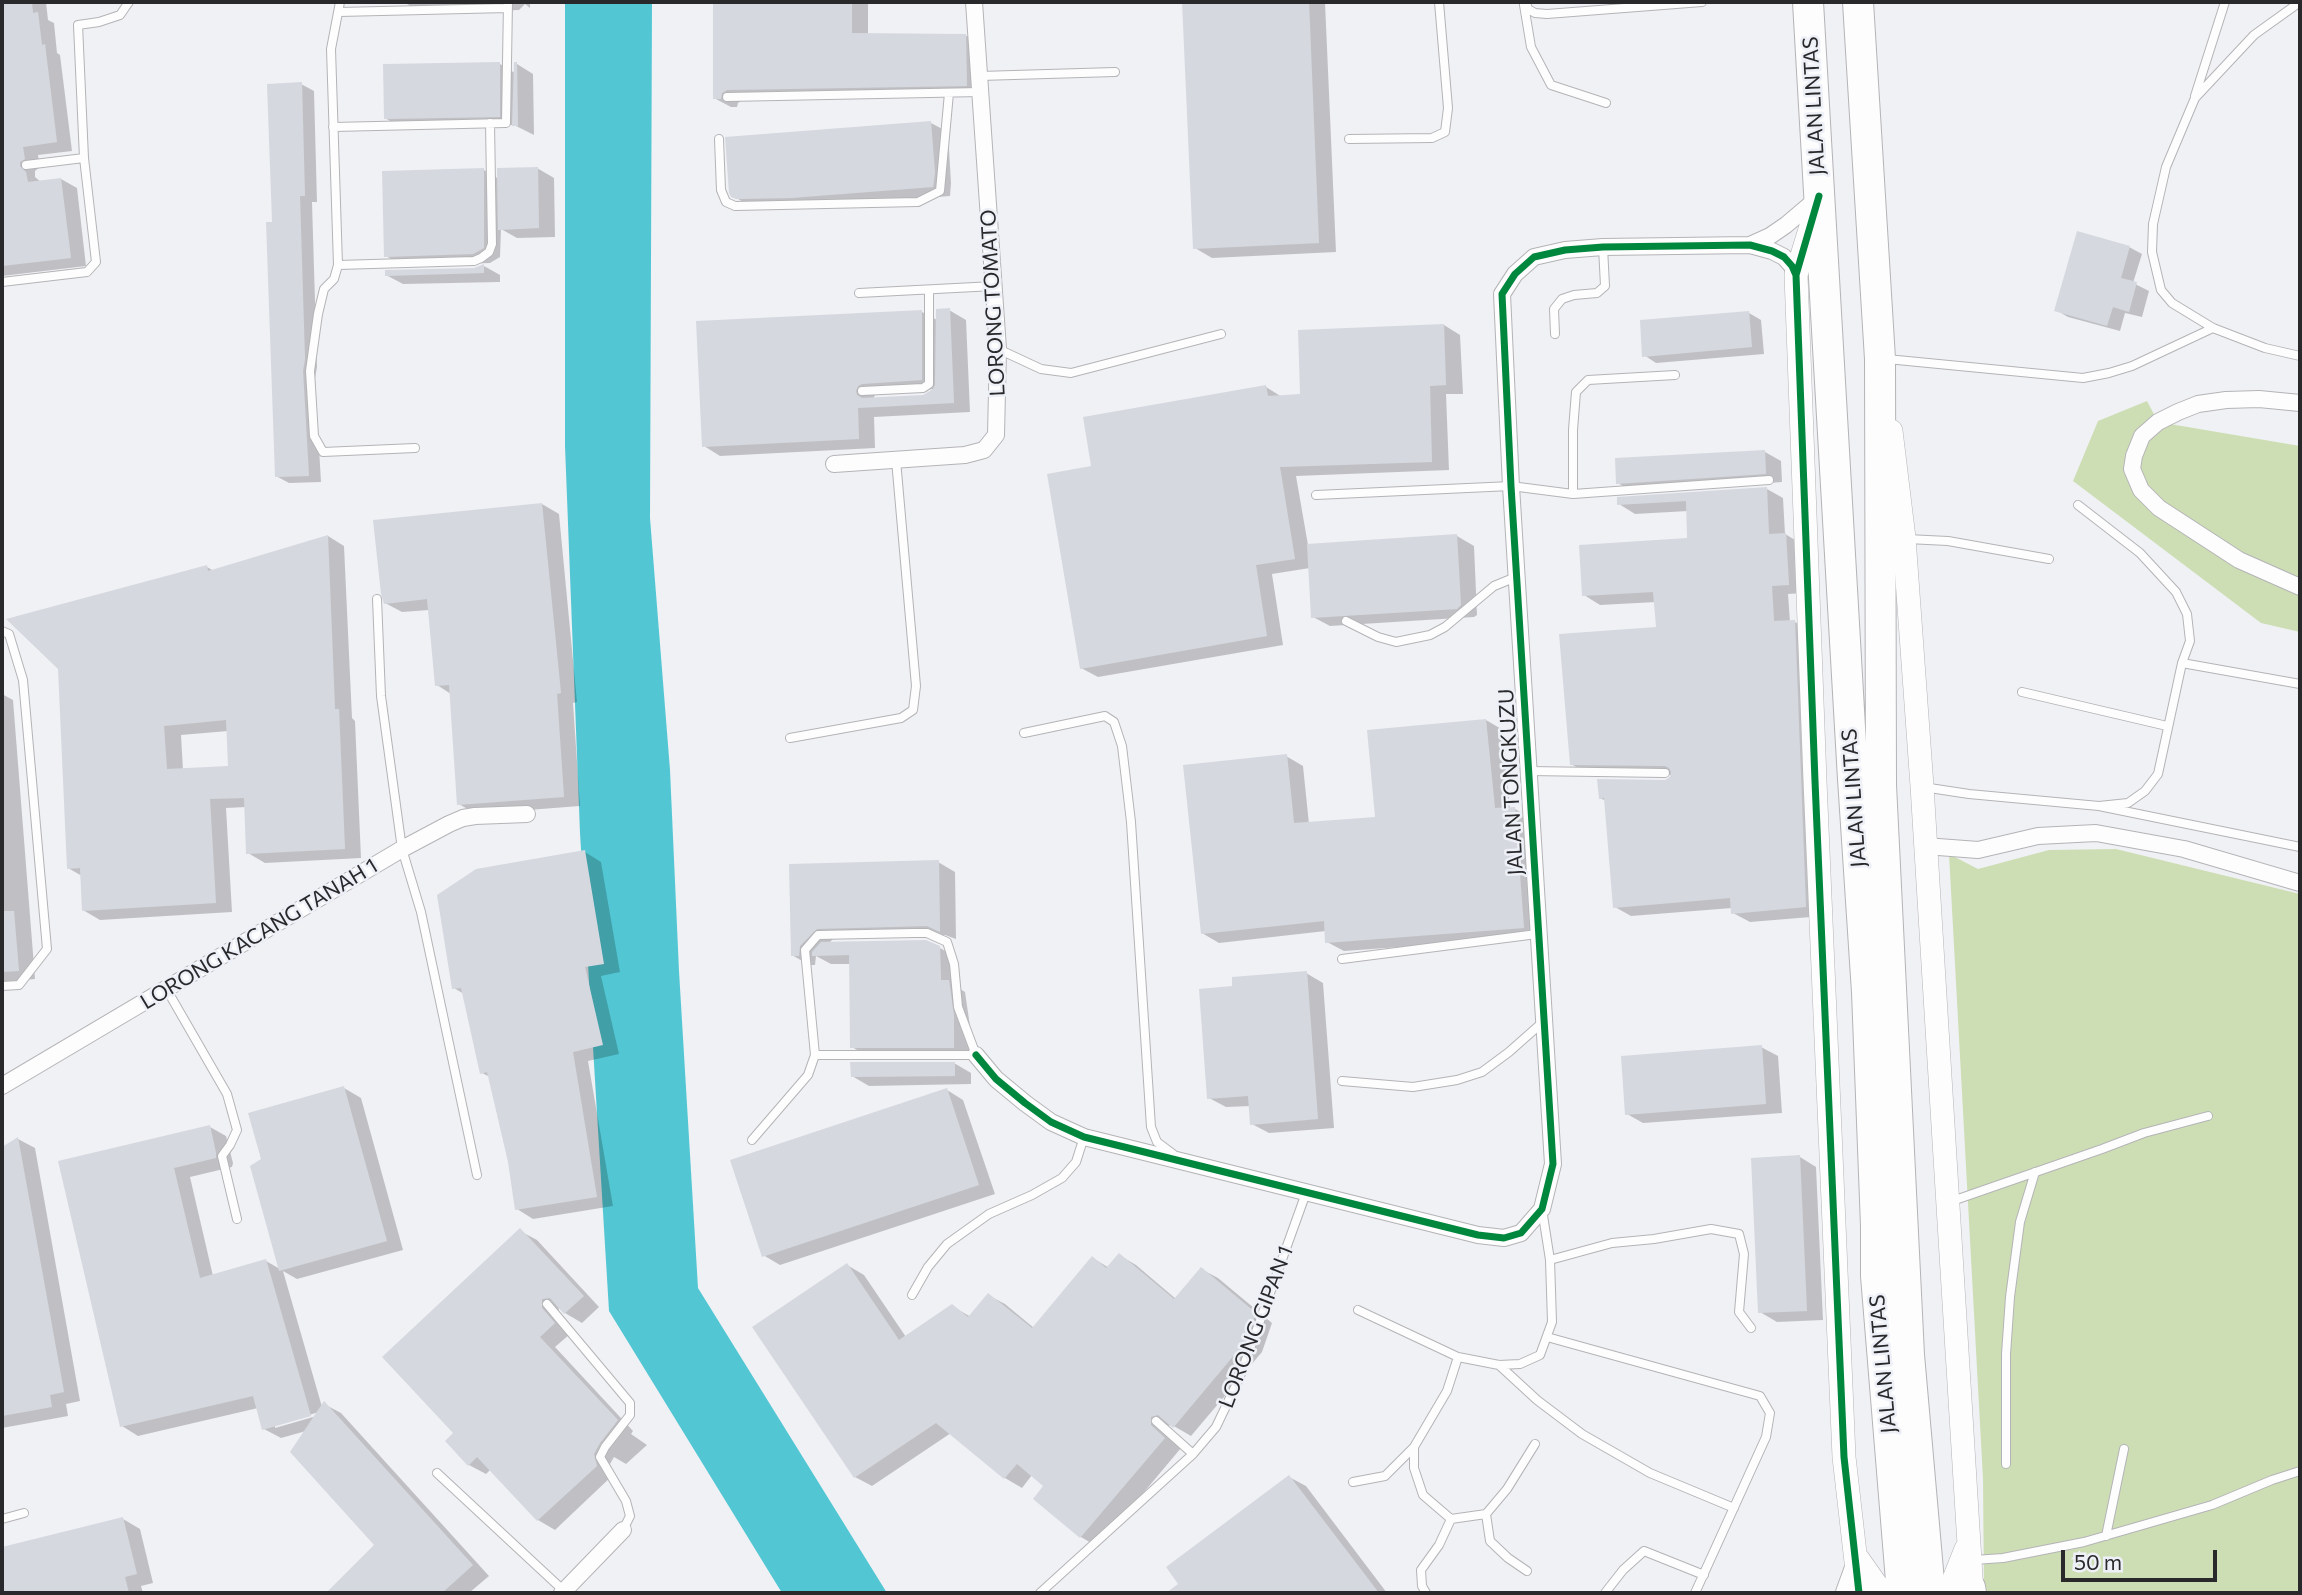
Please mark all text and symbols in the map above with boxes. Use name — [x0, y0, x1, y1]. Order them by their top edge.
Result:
street label: JALAN LINTAS — [1798, 36, 1830, 176]
street label: LORONG TOMATO — [976, 209, 1010, 397]
street label: JALAN TONGKUZU — [1494, 688, 1528, 876]
street label: JALAN LINTAS — [1837, 728, 1871, 868]
street label: LORONG KACANG TANAH 1 — [136, 853, 382, 1015]
street label: LORONG GIPAN 1 — [1213, 1242, 1299, 1412]
street label: JALAN LINTAS — [1864, 1294, 1902, 1434]
scale bar — [2064, 1536, 2220, 1580]
text: 50 m — [2074, 1549, 2122, 1574]

